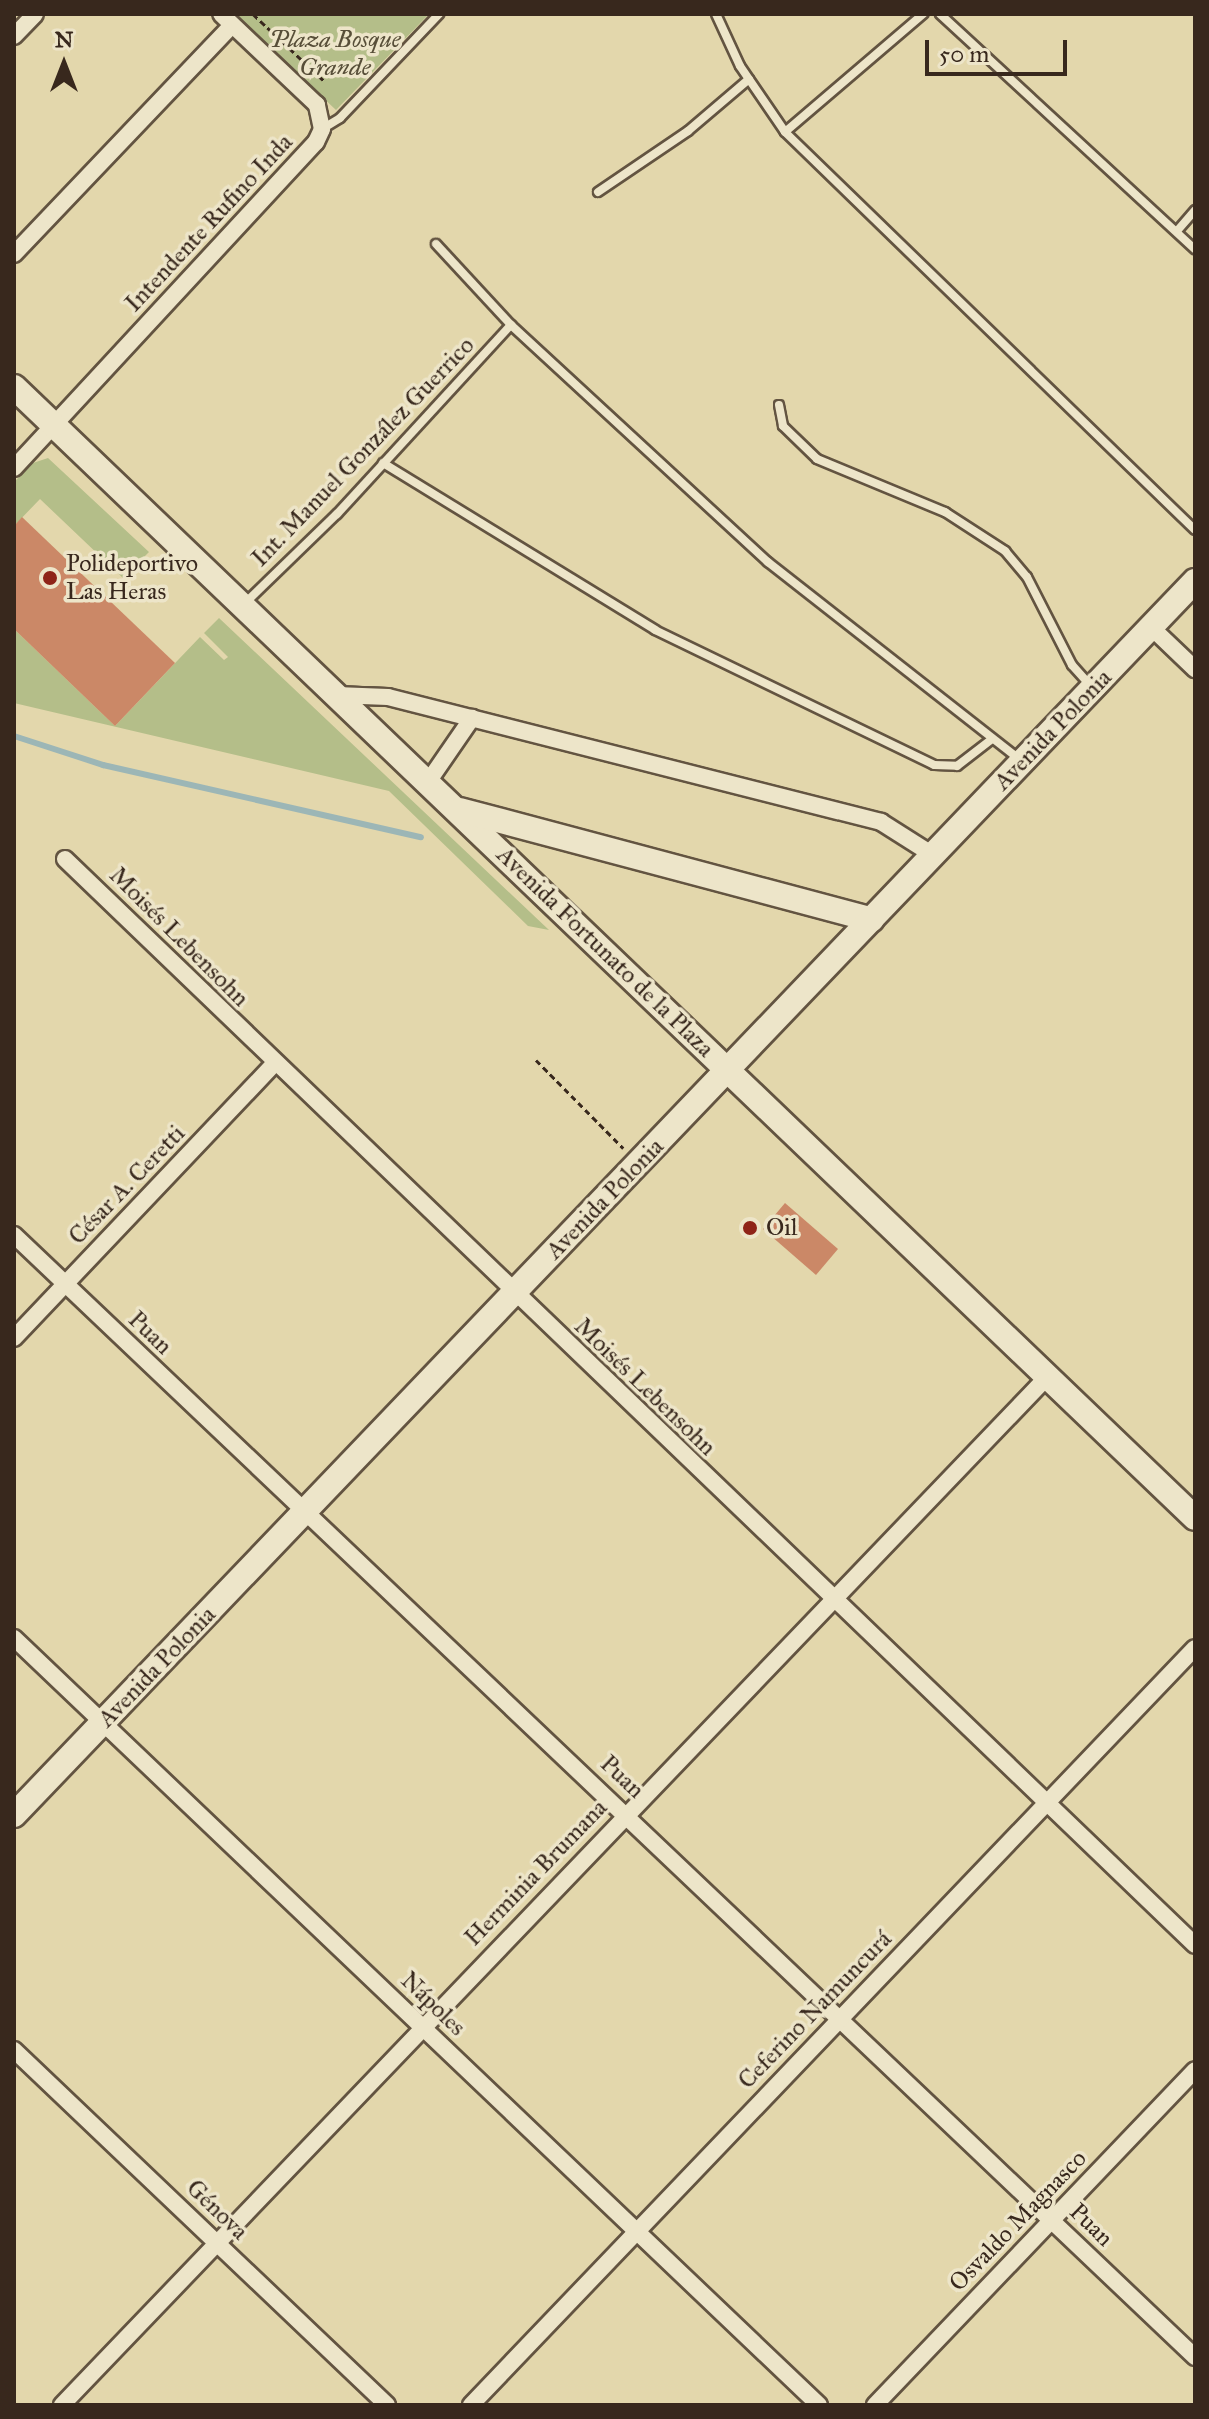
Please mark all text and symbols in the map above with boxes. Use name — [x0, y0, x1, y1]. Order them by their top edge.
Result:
north arrow — [24, 24, 104, 104]
scale bar — [929, 24, 1071, 74]
text: N — [55, 26, 73, 53]
park label: Plaza Bosque Grande — [269, 26, 401, 82]
text: 50 m — [939, 39, 989, 69]
street label: Intendente Rufino Inda — [119, 128, 299, 318]
street label: Int. Manuel González Guerrico — [246, 331, 480, 573]
place label: Polideportivo Las Heras — [66, 550, 198, 606]
marker: Polideportivo Las Heras — [41, 569, 59, 587]
street label: Avenida Polonia — [988, 664, 1118, 796]
street label: Avenida Fortunato de la Plaza — [490, 841, 720, 1063]
street label: Moisés Lebensohn — [103, 861, 255, 1013]
street label: César A. Ceretti — [63, 1119, 191, 1251]
street label: Avenida Polonia — [540, 1133, 670, 1265]
place label: Oil — [766, 1214, 797, 1242]
marker: Oil — [741, 1219, 759, 1237]
street label: Puan — [122, 1305, 178, 1361]
street label: Moisés Lebensohn — [568, 1312, 722, 1462]
street label: Avenida Polonia — [92, 1601, 222, 1733]
street label: Puan — [594, 1750, 650, 1804]
street label: Herminia Brumana — [459, 1794, 613, 1952]
street label: Ceferino Namuncurá — [732, 1925, 898, 2095]
street label: Nápoles — [394, 1966, 472, 2042]
street label: Osvaldo Magnasco — [943, 2144, 1093, 2298]
street label: Génova — [180, 2174, 254, 2246]
street label: Puan — [1063, 2197, 1119, 2253]

